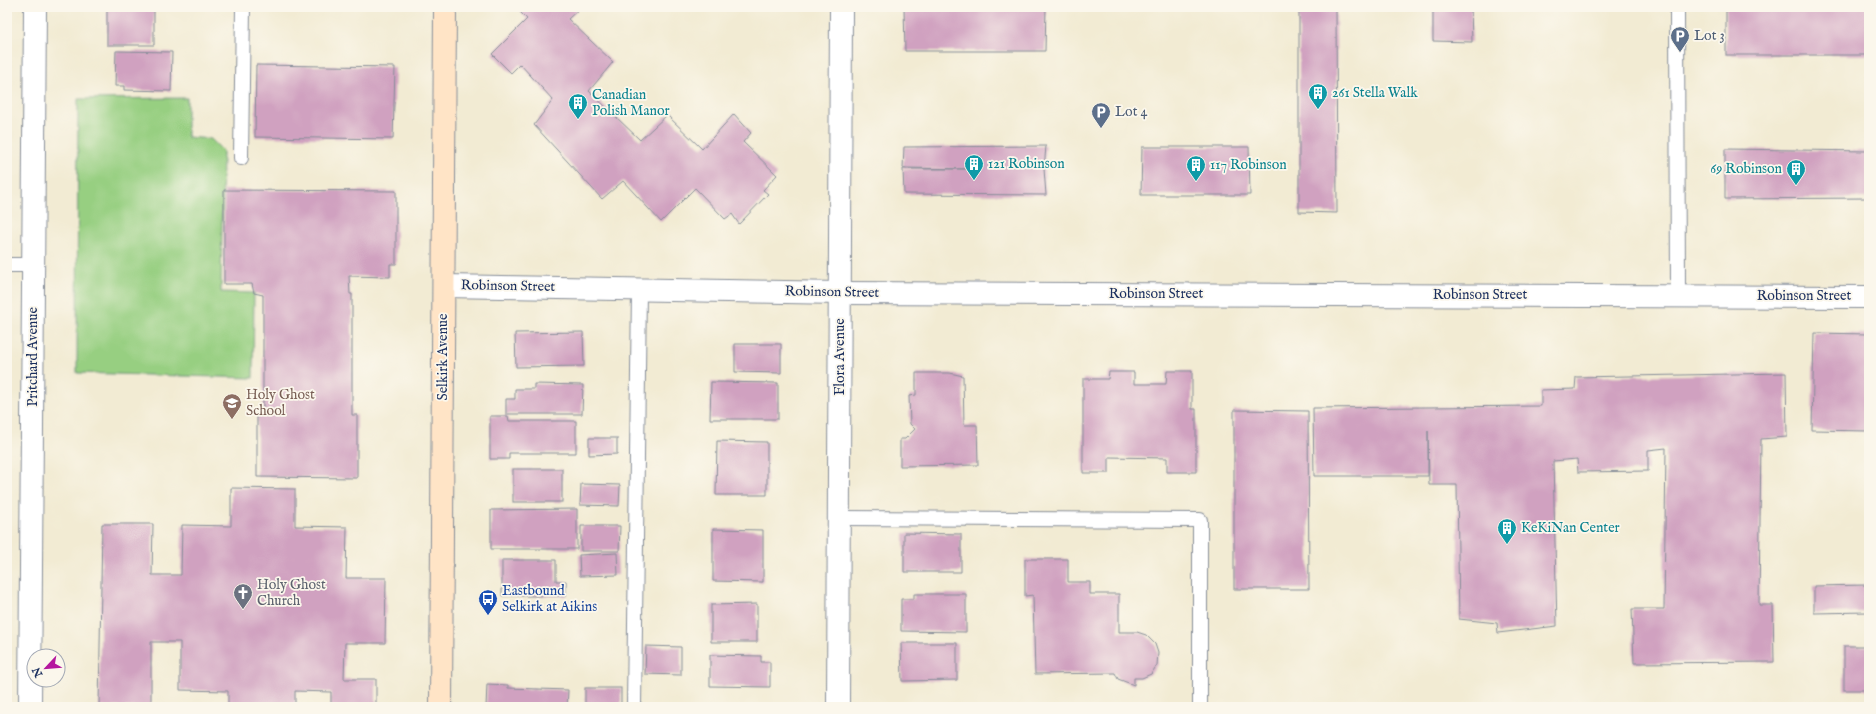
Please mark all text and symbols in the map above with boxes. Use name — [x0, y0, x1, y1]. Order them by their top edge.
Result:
parking icon: Lot 3 — [1669, 25, 1691, 53]
place label: Lot 3 — [1694, 27, 1725, 45]
building icon: 261 Stella Walk — [1307, 82, 1329, 110]
place label: 261 Stella Walk — [1332, 84, 1418, 102]
place label: Canadian Polish Manor — [592, 86, 670, 120]
building icon: Canadian Polish Manor — [567, 92, 589, 120]
parking icon: Lot 4 — [1090, 101, 1112, 129]
place label: Lot 4 — [1115, 103, 1147, 121]
building icon: 121 Robinson — [963, 153, 985, 181]
building icon: 117 Robinson — [1185, 154, 1207, 182]
place label: 121 Robinson — [988, 155, 1065, 173]
place label: 117 Robinson — [1210, 156, 1287, 174]
building icon: 69 Robinson — [1785, 158, 1807, 186]
place label: 69 Robinson — [1710, 160, 1783, 178]
street label: Robinson Street — [461, 276, 556, 296]
street label: Robinson Street — [785, 282, 880, 302]
street label: Robinson Street — [1109, 285, 1203, 303]
street label: Robinson Street — [1433, 286, 1527, 304]
street label: Robinson Street — [1757, 287, 1851, 305]
street label: Pritchard Avenue — [24, 307, 42, 407]
street label: Selkirk Avenue — [434, 313, 452, 401]
street label: Flora Avenue — [831, 318, 849, 396]
place label: Holy Ghost School — [246, 386, 315, 420]
school or university icon: Holy Ghost School — [221, 392, 243, 420]
building icon: KeKiNan Center — [1496, 517, 1518, 545]
place label: KeKiNan Center — [1521, 519, 1620, 537]
place label: Holy Ghost Church — [257, 576, 326, 610]
church icon: Holy Ghost Church — [232, 582, 254, 610]
place label: Eastbound Selkirk at Aikins — [502, 582, 597, 616]
bus stop icon: Eastbound Selkirk at Aikins — [477, 588, 499, 616]
north arrow — [26, 648, 66, 688]
text: N — [29, 664, 47, 680]

